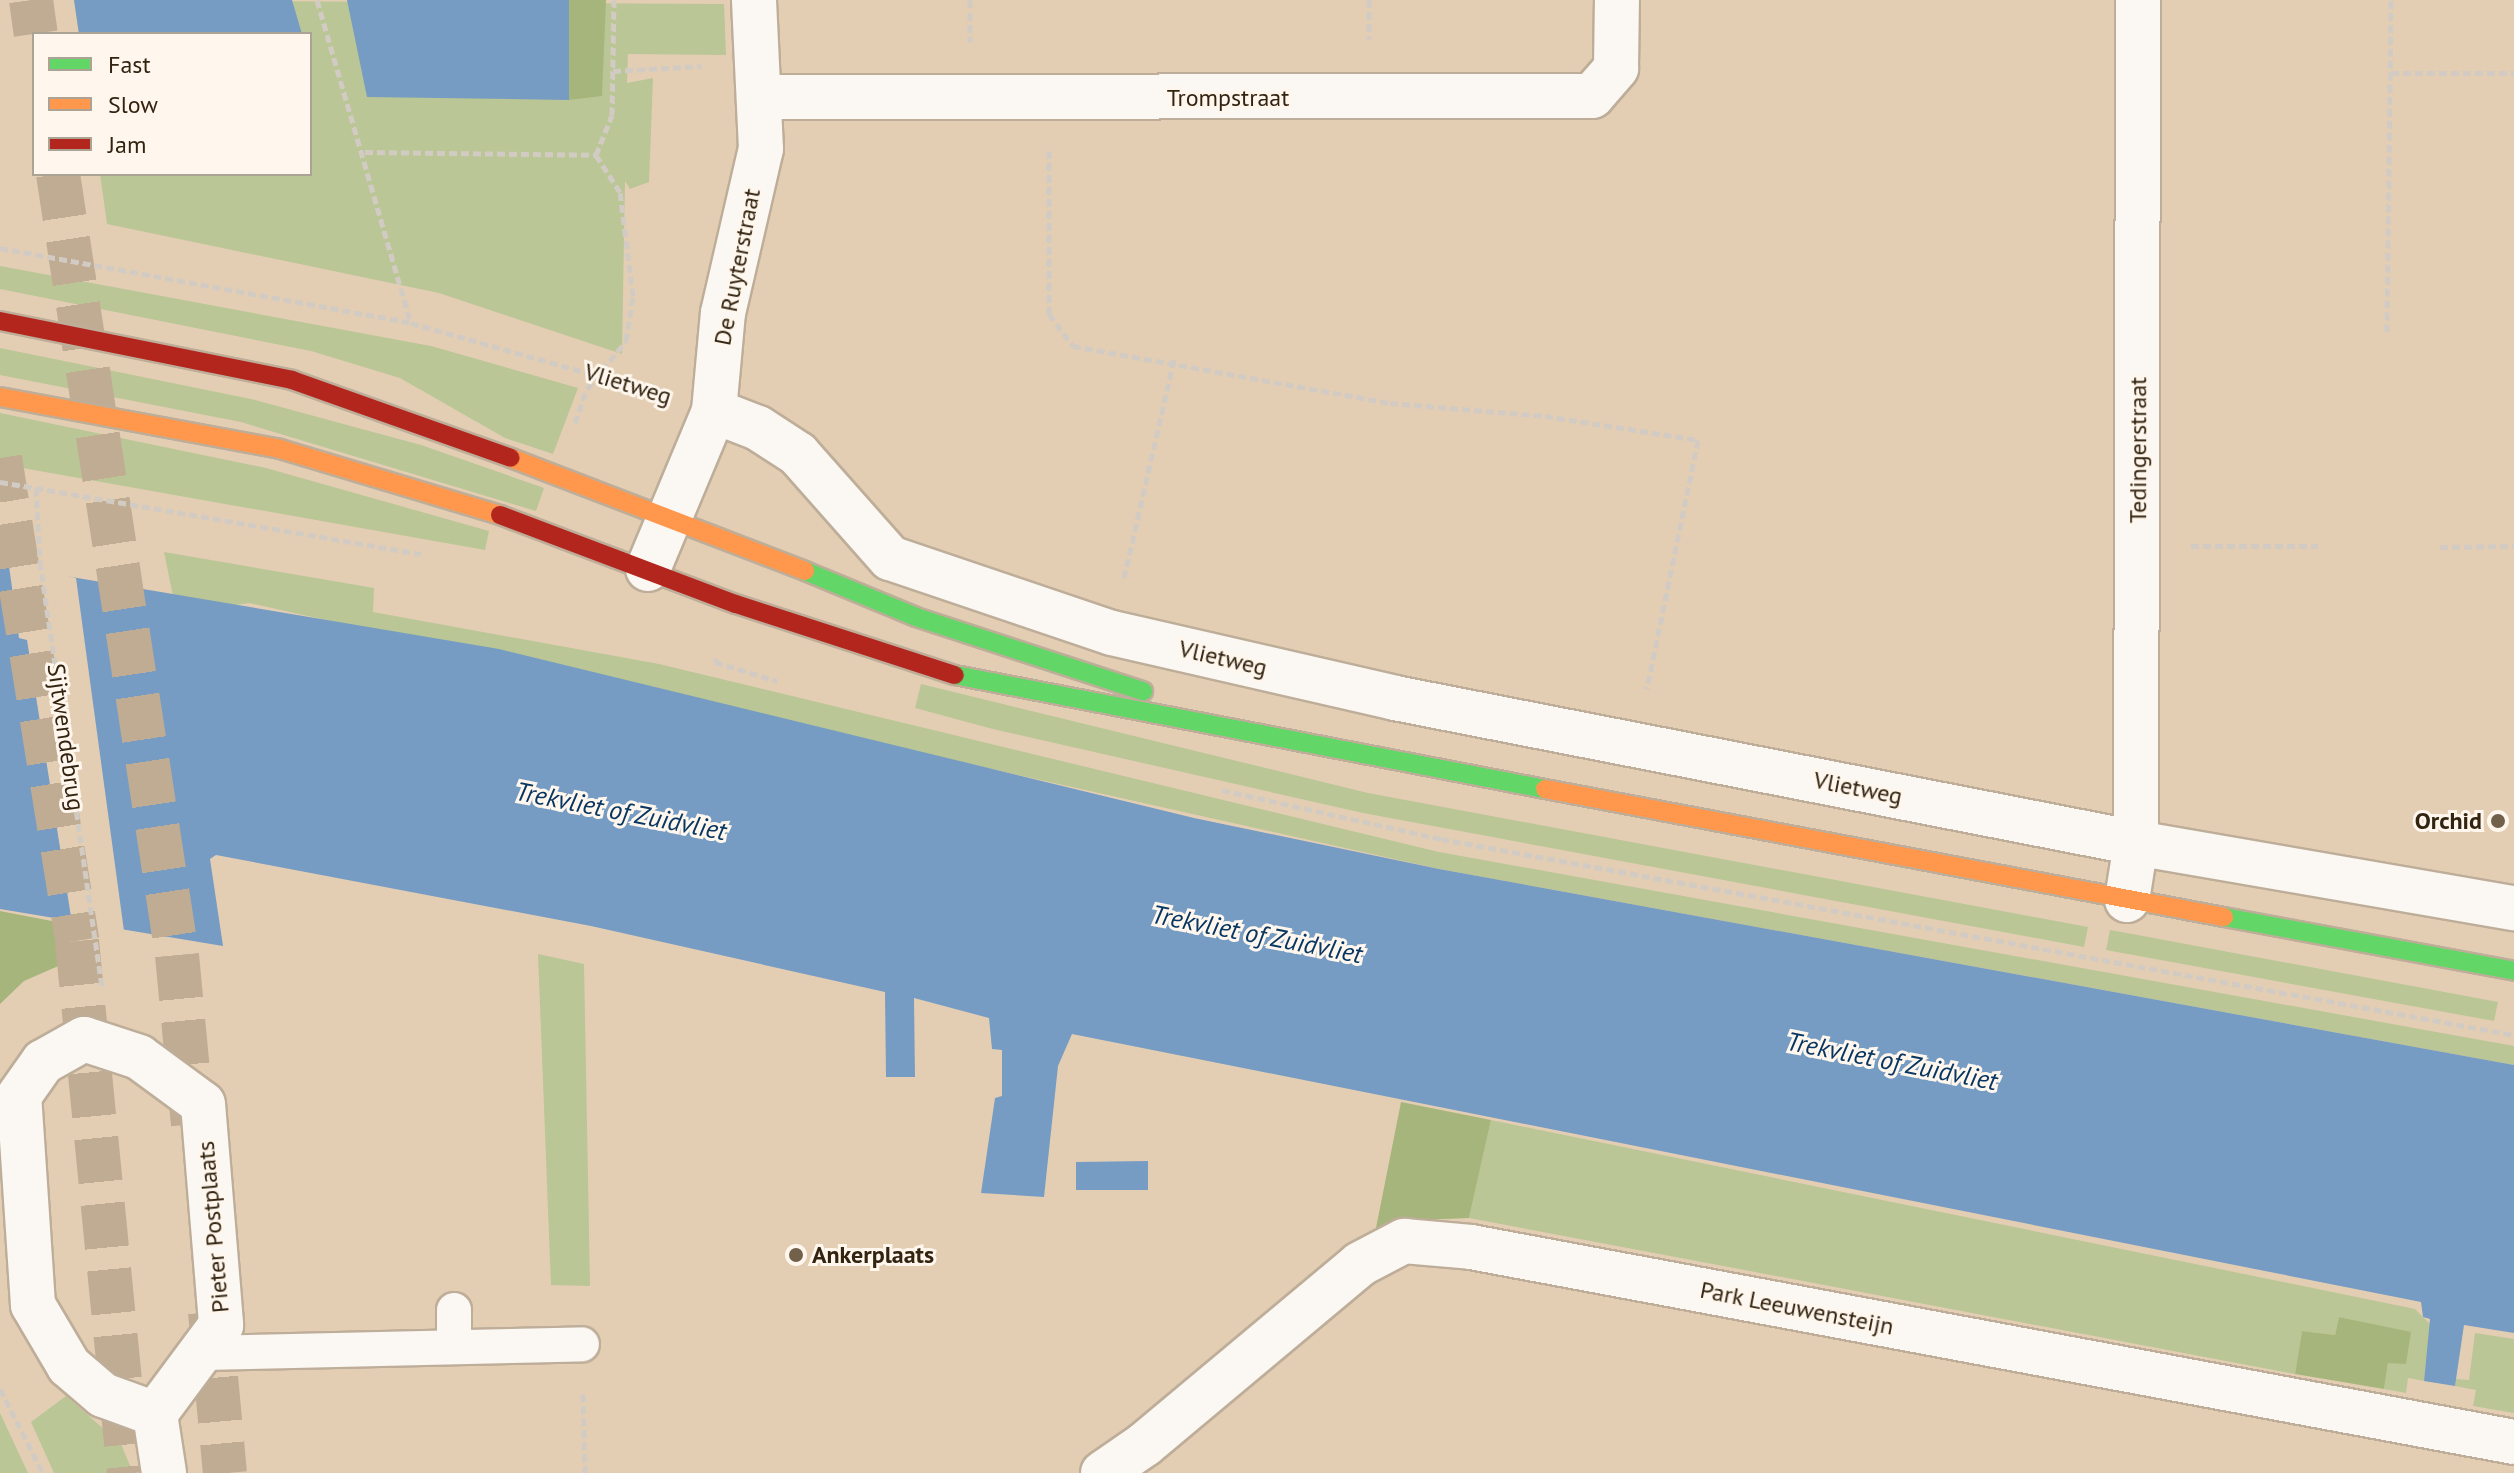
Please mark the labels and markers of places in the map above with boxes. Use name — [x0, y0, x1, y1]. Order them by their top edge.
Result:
place label: Orchid — [2415, 807, 2482, 835]
marker: Orchid — [2489, 812, 2507, 830]
place label: Ankerplaats — [812, 1241, 934, 1269]
marker: Ankerplaats — [787, 1246, 805, 1264]

